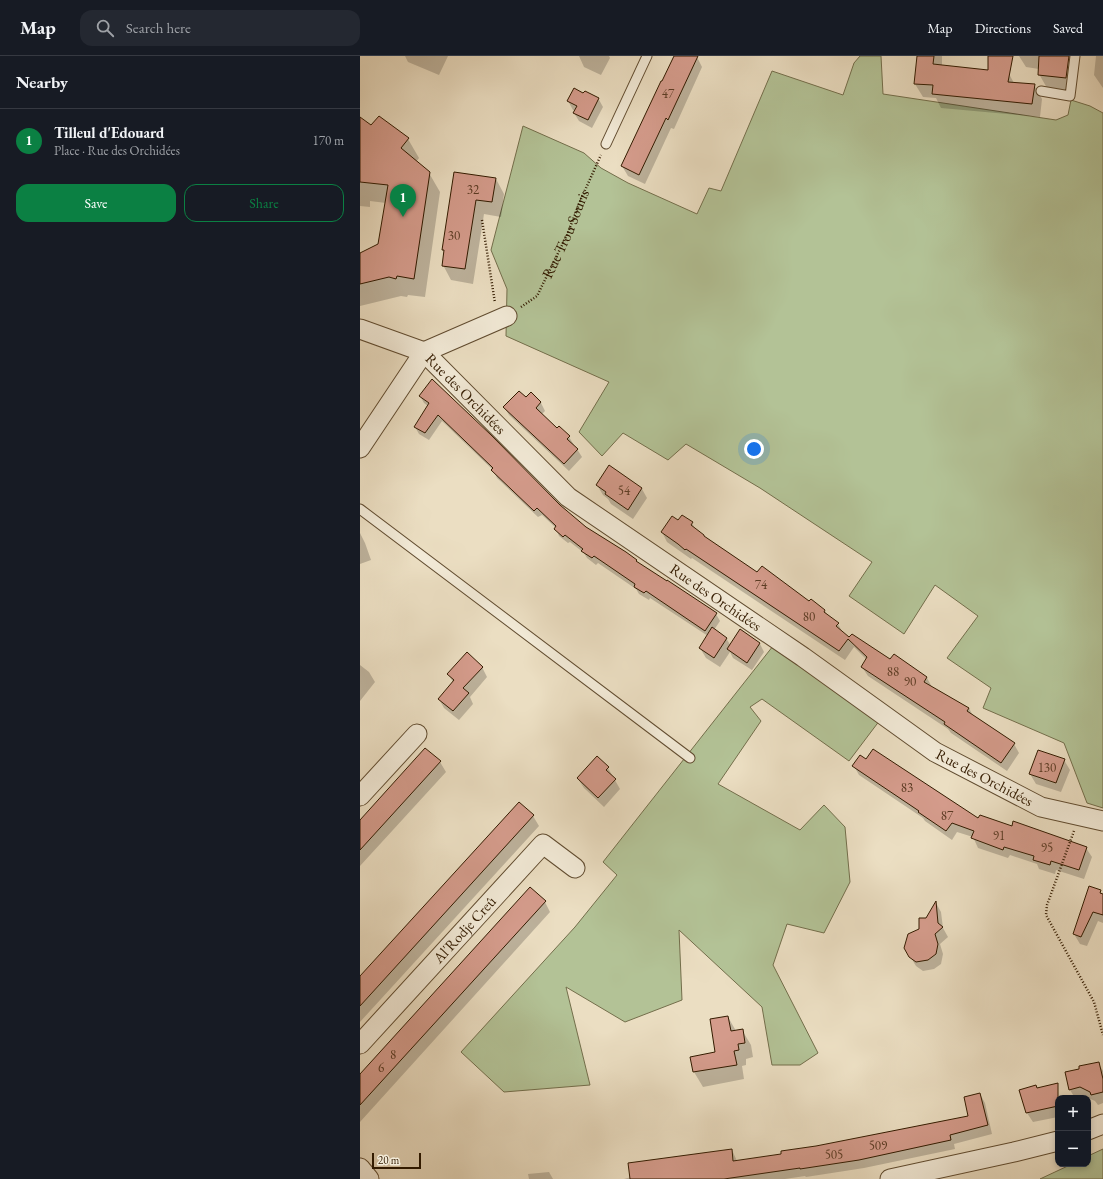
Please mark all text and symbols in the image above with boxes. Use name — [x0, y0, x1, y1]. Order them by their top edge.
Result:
search box — [80, 10, 360, 46]
text: Map — [20, 15, 56, 40]
icon: search — [94, 17, 116, 39]
text: Search here — [126, 18, 191, 37]
text: Map — [927, 19, 953, 37]
text: Directions — [975, 19, 1031, 37]
text: Saved — [1053, 19, 1083, 37]
text: Nearby — [16, 71, 68, 93]
house number: 47 — [662, 85, 675, 102]
text: Tilleul d'Edouard — [54, 123, 164, 142]
text: 1 — [26, 132, 32, 149]
text: 170 m — [313, 132, 344, 149]
text: Place · Rue des Orchidées — [54, 142, 180, 159]
house number: 32 — [467, 181, 480, 198]
button: Save — [16, 184, 176, 222]
button: Share — [184, 184, 344, 222]
pin: 1 — [390, 184, 416, 217]
street label: Rue Trou Souris — [537, 186, 593, 281]
house number: 30 — [448, 227, 460, 244]
street label: Rue des Orchidées — [422, 349, 510, 438]
your location — [744, 439, 764, 459]
house number: 54 — [618, 482, 631, 499]
street label: Rue des Orchidées — [666, 559, 766, 635]
house number: 74 — [755, 576, 768, 593]
house number: 80 — [803, 608, 815, 625]
house number: 88 — [887, 663, 899, 680]
house number: 90 — [904, 673, 916, 690]
street label: Rue des Orchidées — [933, 744, 1037, 810]
house number: 130 — [1038, 759, 1056, 776]
house number: 83 — [901, 779, 913, 796]
house number: 87 — [941, 807, 954, 824]
house number: 91 — [993, 827, 1005, 844]
house number: 95 — [1041, 839, 1053, 856]
street label: Al'Rodje Creû — [428, 892, 500, 968]
house number: 8 — [390, 1046, 396, 1063]
house number: 6 — [378, 1059, 384, 1076]
map controls — [1055, 1095, 1091, 1167]
button: + — [1055, 1095, 1091, 1131]
button: − — [1055, 1131, 1091, 1167]
house number: 509 — [869, 1137, 888, 1154]
house number: 505 — [825, 1146, 843, 1163]
scale bar — [372, 1151, 421, 1170]
text: 20 m — [378, 1153, 399, 1167]

